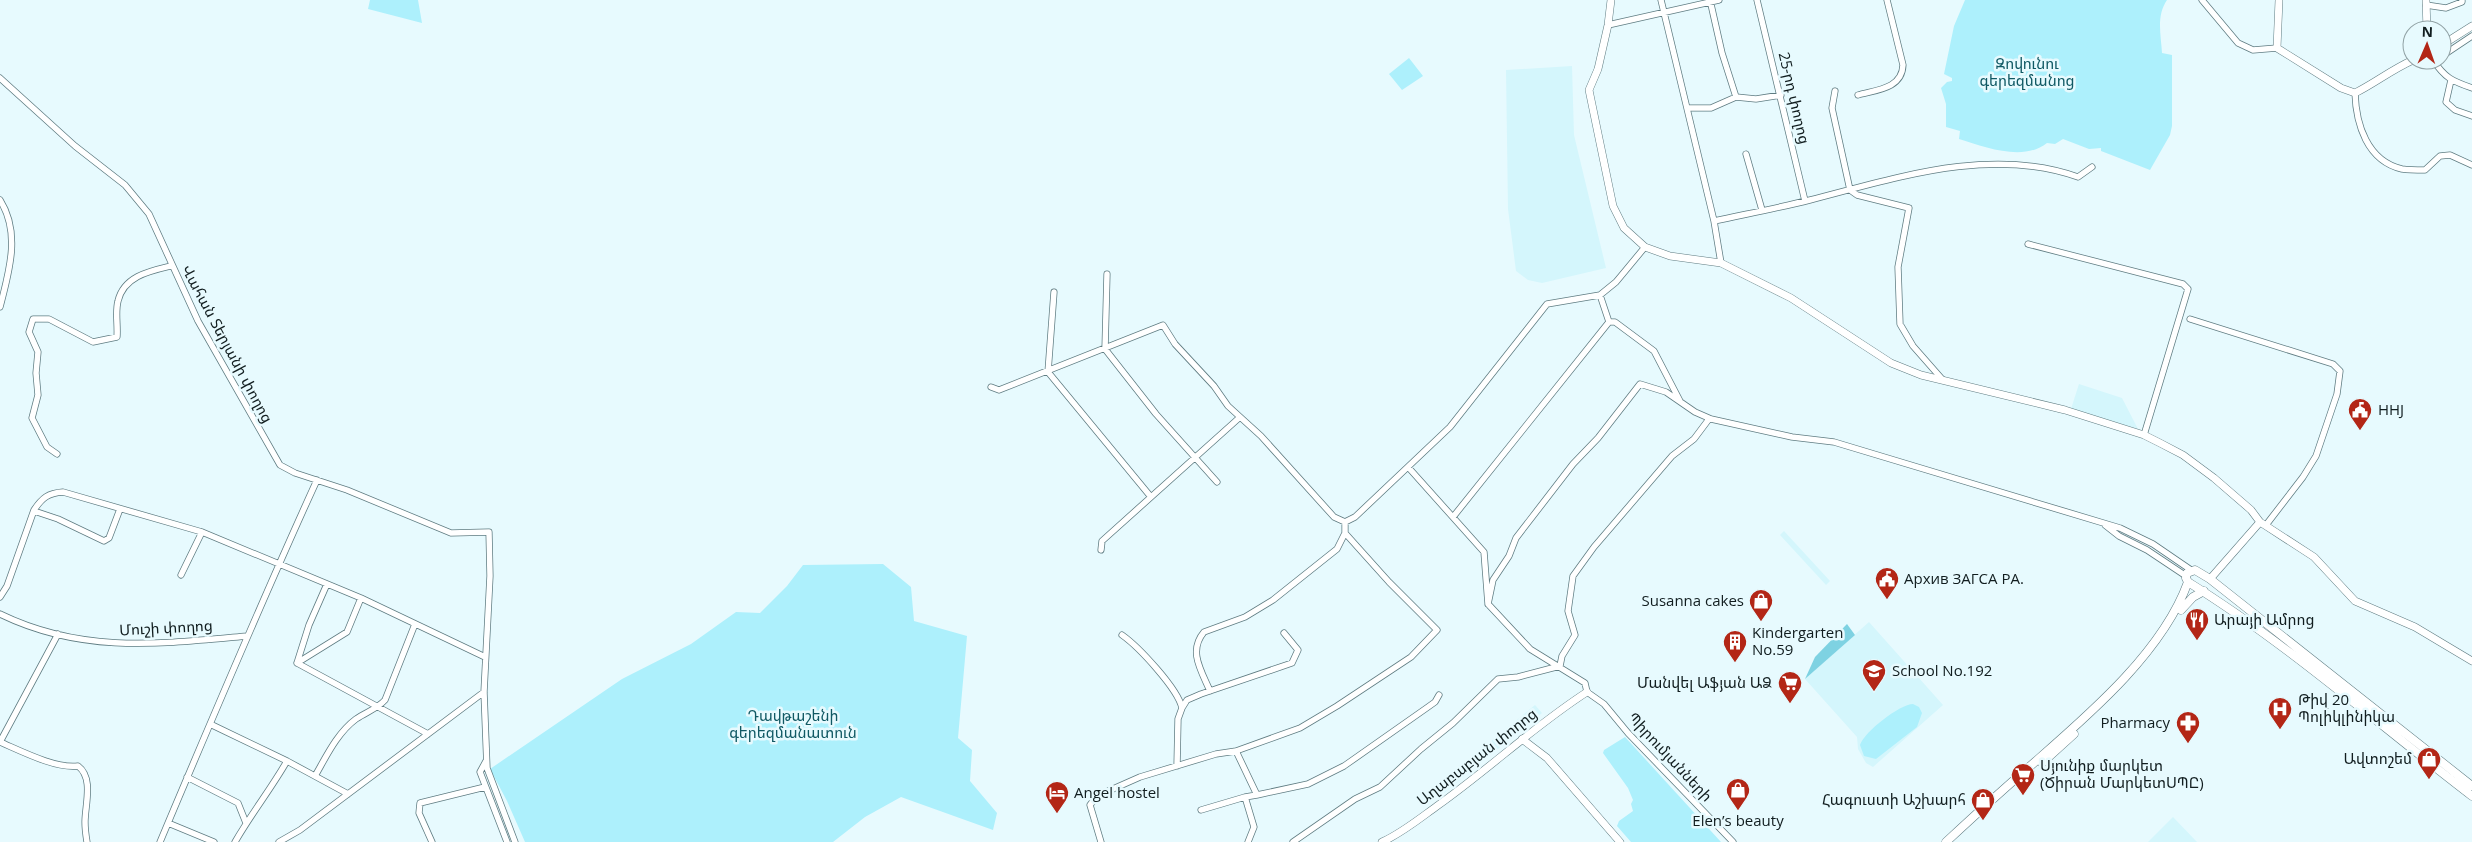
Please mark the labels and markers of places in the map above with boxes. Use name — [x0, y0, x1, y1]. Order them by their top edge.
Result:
public building icon: HHJ — [2347, 397, 2373, 431]
place label: HHJ — [2378, 399, 2404, 419]
public building icon: Архив ЗАГСА РА. — [1874, 566, 1900, 600]
place label: Архив ЗАГСА РА. — [1904, 568, 2024, 588]
shop icon: Susanna cakes — [1748, 588, 1774, 622]
place label: Susanna cakes — [1641, 590, 1744, 610]
restaurant icon: Արայի Ամրոց — [2184, 607, 2210, 641]
place label: Արայի Ամրոց — [2214, 609, 2314, 629]
place label: Kindergarten No.59 — [1752, 622, 1843, 659]
building icon: Kindergarten No.59 — [1722, 629, 1748, 663]
school or university icon: School No.192 — [1861, 658, 1887, 692]
place label: School No.192 — [1892, 660, 1992, 680]
supermarket icon: Մանվել Աֆյան ԱՁ — [1777, 670, 1803, 704]
place label: Մանվել Աֆյան ԱՁ — [1637, 672, 1772, 692]
place label: Թիվ 20 Պոլիկլինիկա — [2298, 689, 2395, 726]
hospital icon: Թիվ 20 Պոլիկլինիկա — [2267, 696, 2293, 730]
pharmacy icon: Pharmacy — [2175, 710, 2201, 744]
place label: Pharmacy — [2100, 712, 2170, 732]
shop icon: Ավտոշեմ — [2416, 746, 2442, 780]
place label: Ավտոշեմ — [2343, 748, 2412, 768]
place label: Սյունիք մարկետ (Ծիրան ՄարկետՍՊԸ) — [2040, 755, 2204, 792]
supermarket icon: Սյունիք մարկետ (Ծիրան ՄարկետՍՊԸ) — [2010, 762, 2036, 796]
shop icon: Elen’s beauty — [1725, 777, 1751, 811]
hotel icon: Angel hostel — [1044, 780, 1070, 814]
place label: Angel hostel — [1074, 782, 1160, 802]
shop icon: Հագուստի Աշխարհ — [1970, 787, 1996, 821]
place label: Հագուստի Աշխարհ — [1822, 789, 1966, 809]
place label: Elen’s beauty — [1692, 810, 1784, 830]

